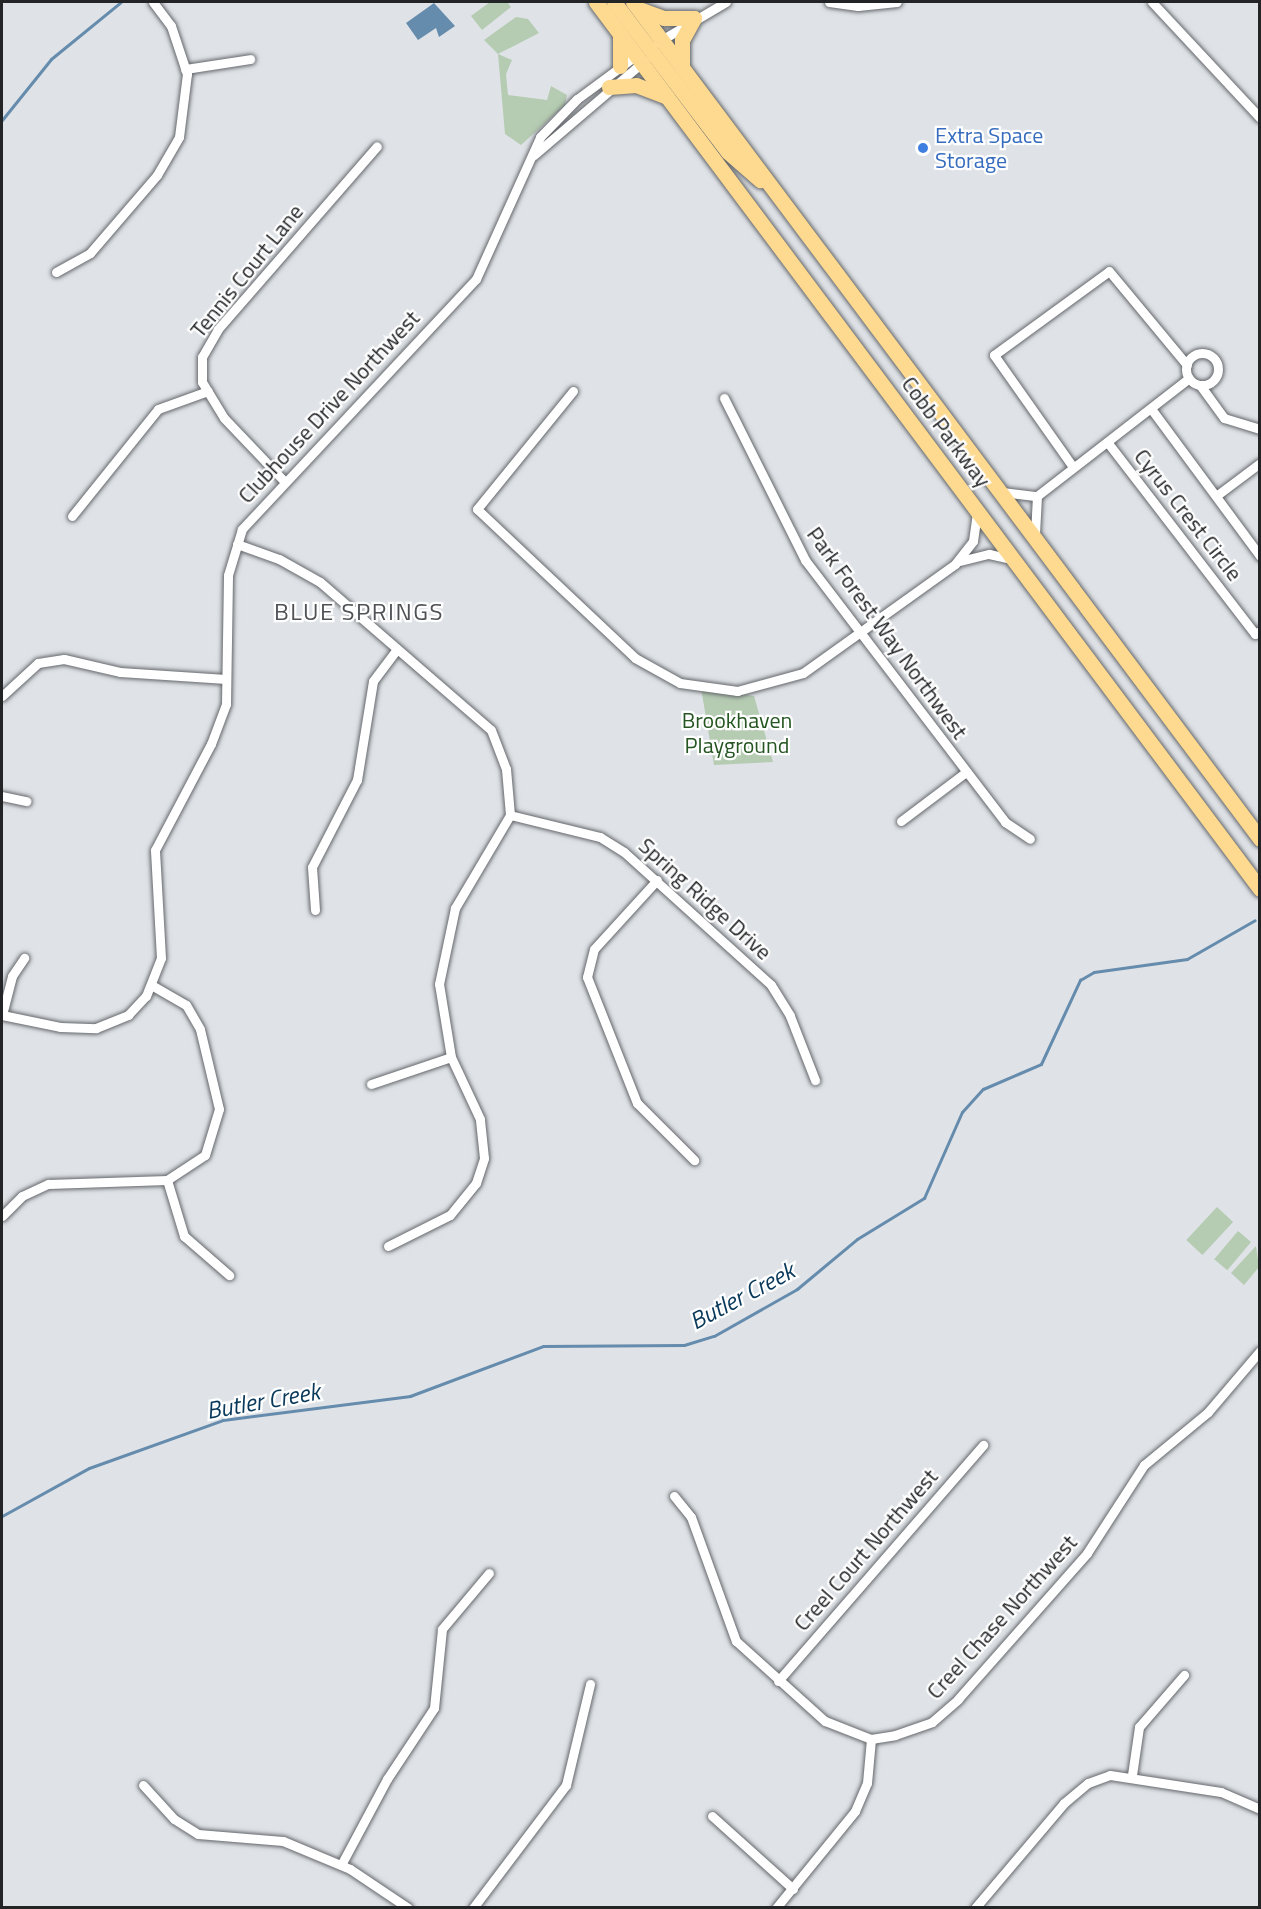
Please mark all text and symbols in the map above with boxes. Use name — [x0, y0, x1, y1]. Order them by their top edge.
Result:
place label: Extra Space Storage — [935, 122, 1043, 174]
marker: Extra Space Storage — [916, 141, 930, 155]
street label: Tennis Court Lane — [185, 199, 309, 343]
street label: Clubhouse Drive Northwest — [233, 305, 425, 509]
street label: Cobb Parkway — [896, 371, 996, 493]
street label: Cyrus Crest Circle — [1128, 444, 1248, 586]
street label: Park Forest Way Northwest — [801, 522, 973, 744]
district label: BLUE SPRINGS — [274, 598, 444, 626]
park label: Brookhaven Playground — [682, 707, 792, 758]
street label: Spring Ridge Drive — [633, 833, 777, 965]
water label: Butler Creek — [685, 1256, 799, 1336]
water label: Butler Creek — [204, 1377, 322, 1425]
street label: Creel Court Northwest — [789, 1464, 943, 1636]
street label: Creel Chase Northwest — [921, 1530, 1083, 1704]

